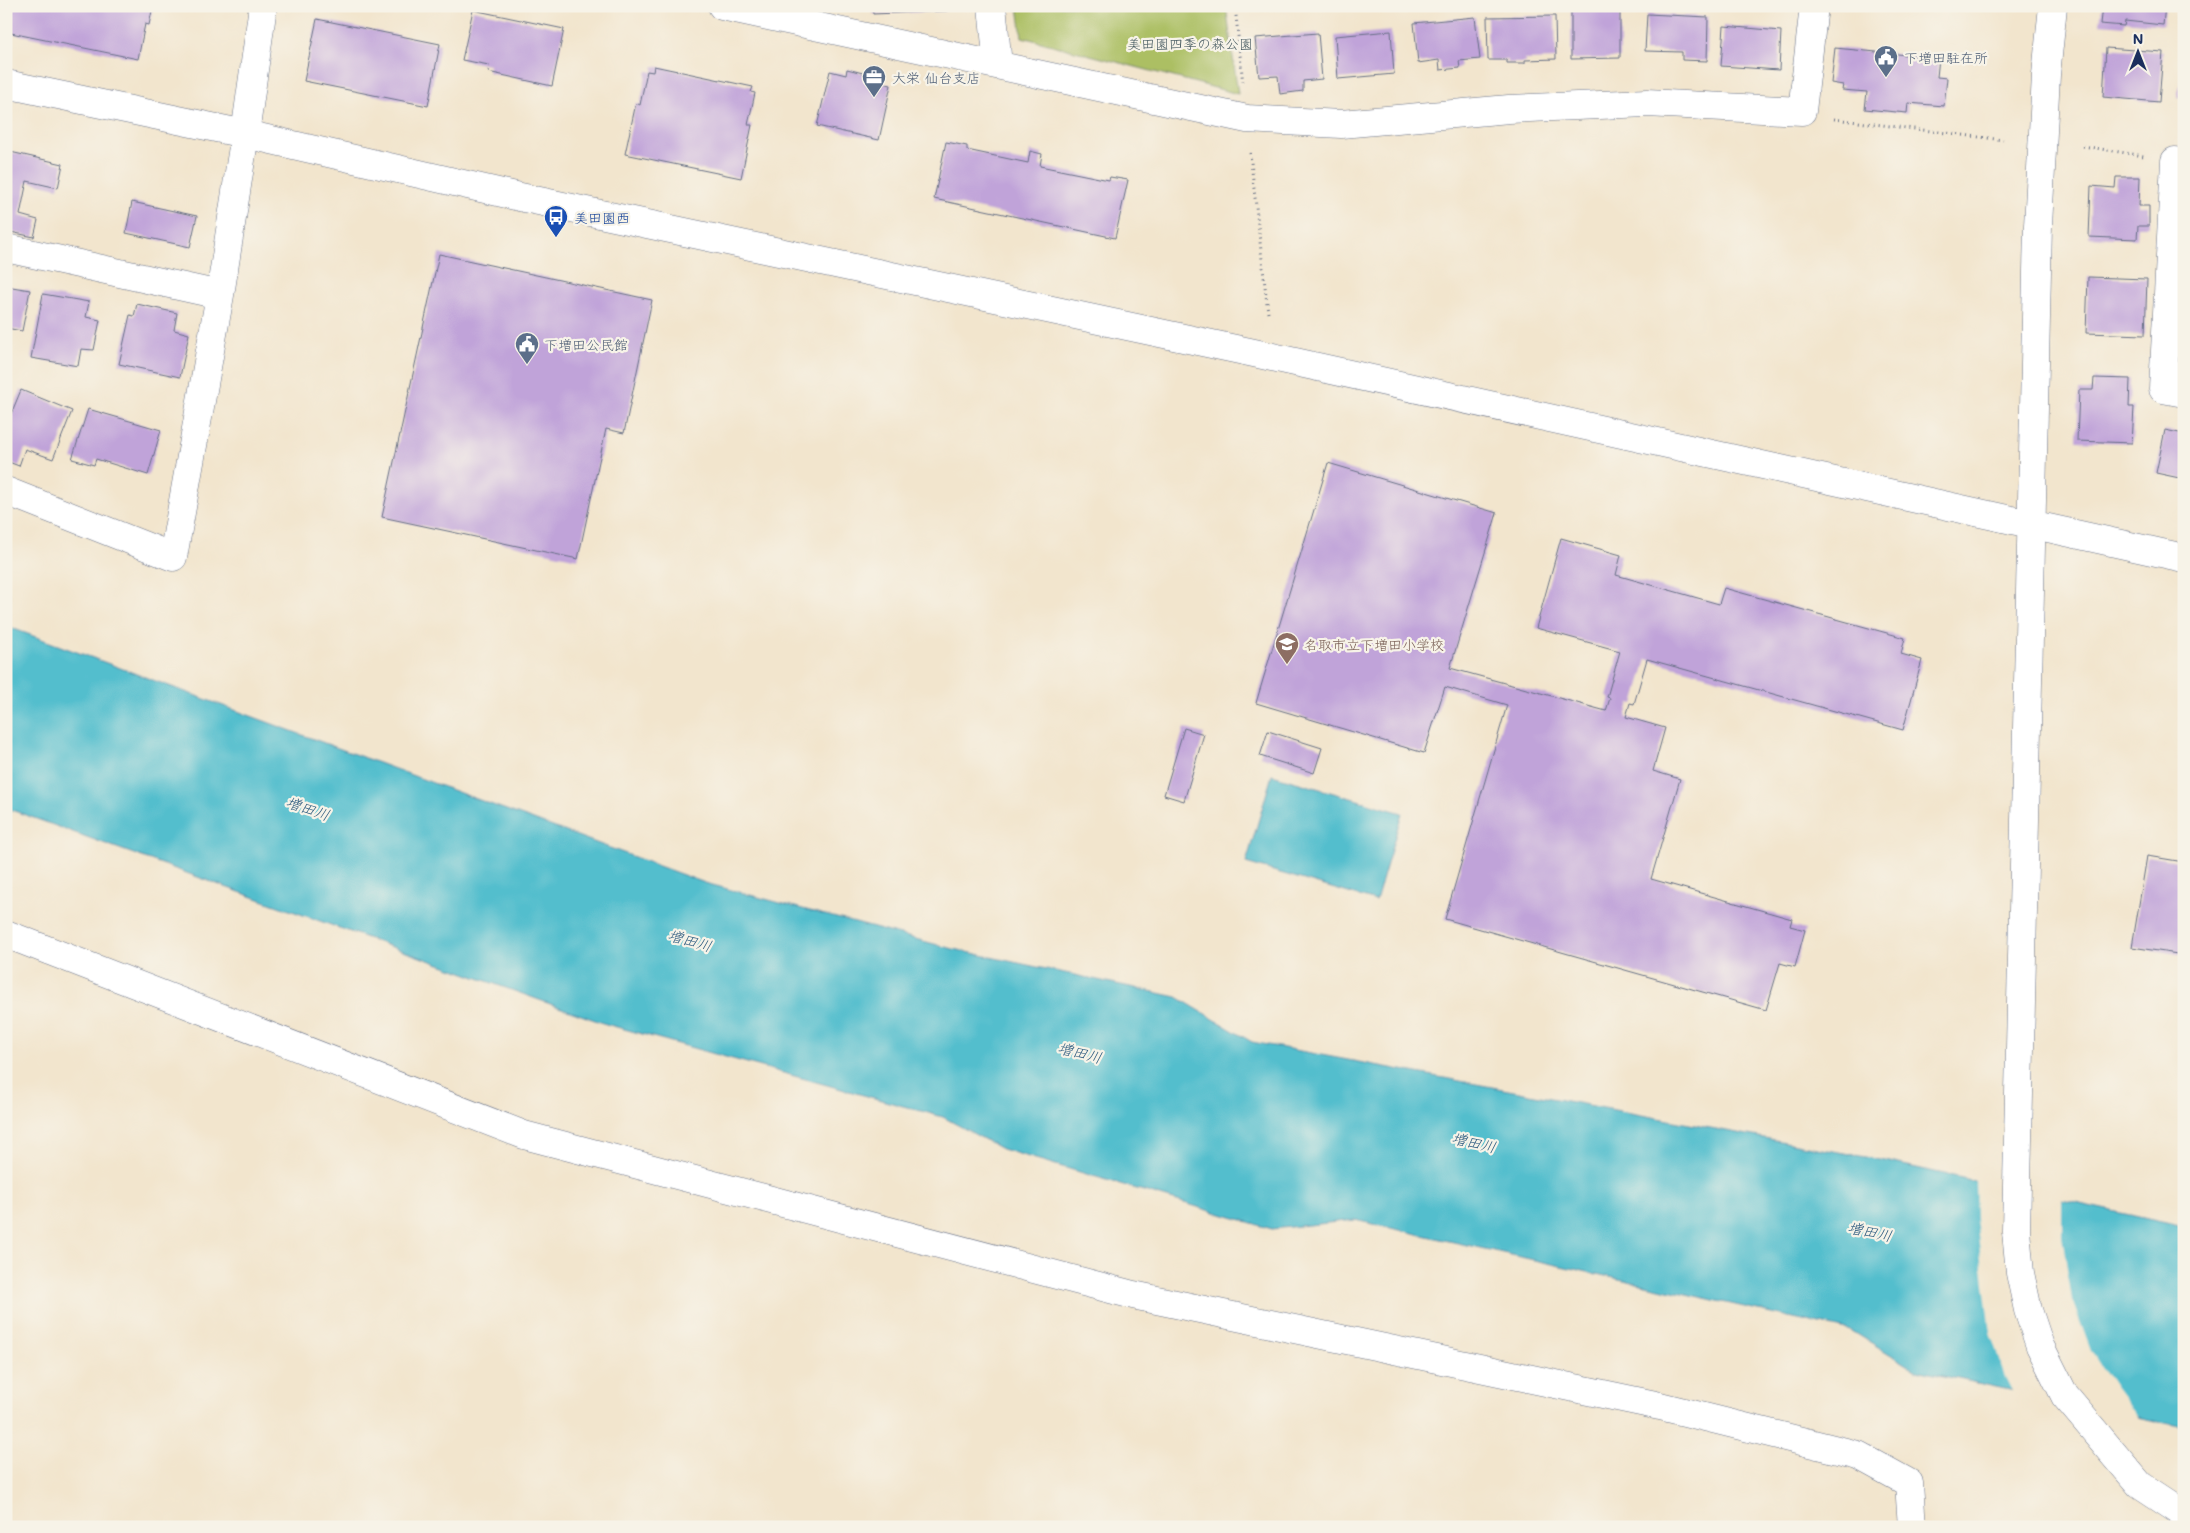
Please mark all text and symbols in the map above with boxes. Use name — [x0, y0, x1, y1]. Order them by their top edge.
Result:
north arrow — [2112, 28, 2162, 78]
text: N — [2133, 29, 2143, 48]
park label: 美田園四季の森公園 — [1127, 34, 1253, 53]
public building icon: 下増田駐在所 — [1873, 44, 1899, 78]
place label: 下増田駐在所 — [1904, 48, 1988, 67]
office icon: 大栄 仙台支店 — [861, 64, 887, 98]
place label: 大栄 仙台支店 — [892, 68, 980, 87]
bus stop icon: 美田園西 — [543, 204, 569, 238]
place label: 美田園西 — [574, 208, 630, 227]
public building icon: 下増田公民館 — [514, 331, 540, 365]
place label: 下増田公民館 — [544, 335, 628, 354]
school or university icon: 名取市立下増田小学校 — [1274, 631, 1300, 665]
place label: 名取市立下増田小学校 — [1304, 635, 1444, 654]
water label: 増田川 — [283, 791, 333, 825]
water label: 増田川 — [666, 924, 714, 956]
water label: 増田川 — [1056, 1037, 1104, 1067]
water label: 増田川 — [1450, 1127, 1498, 1157]
water label: 増田川 — [1846, 1217, 1894, 1245]

